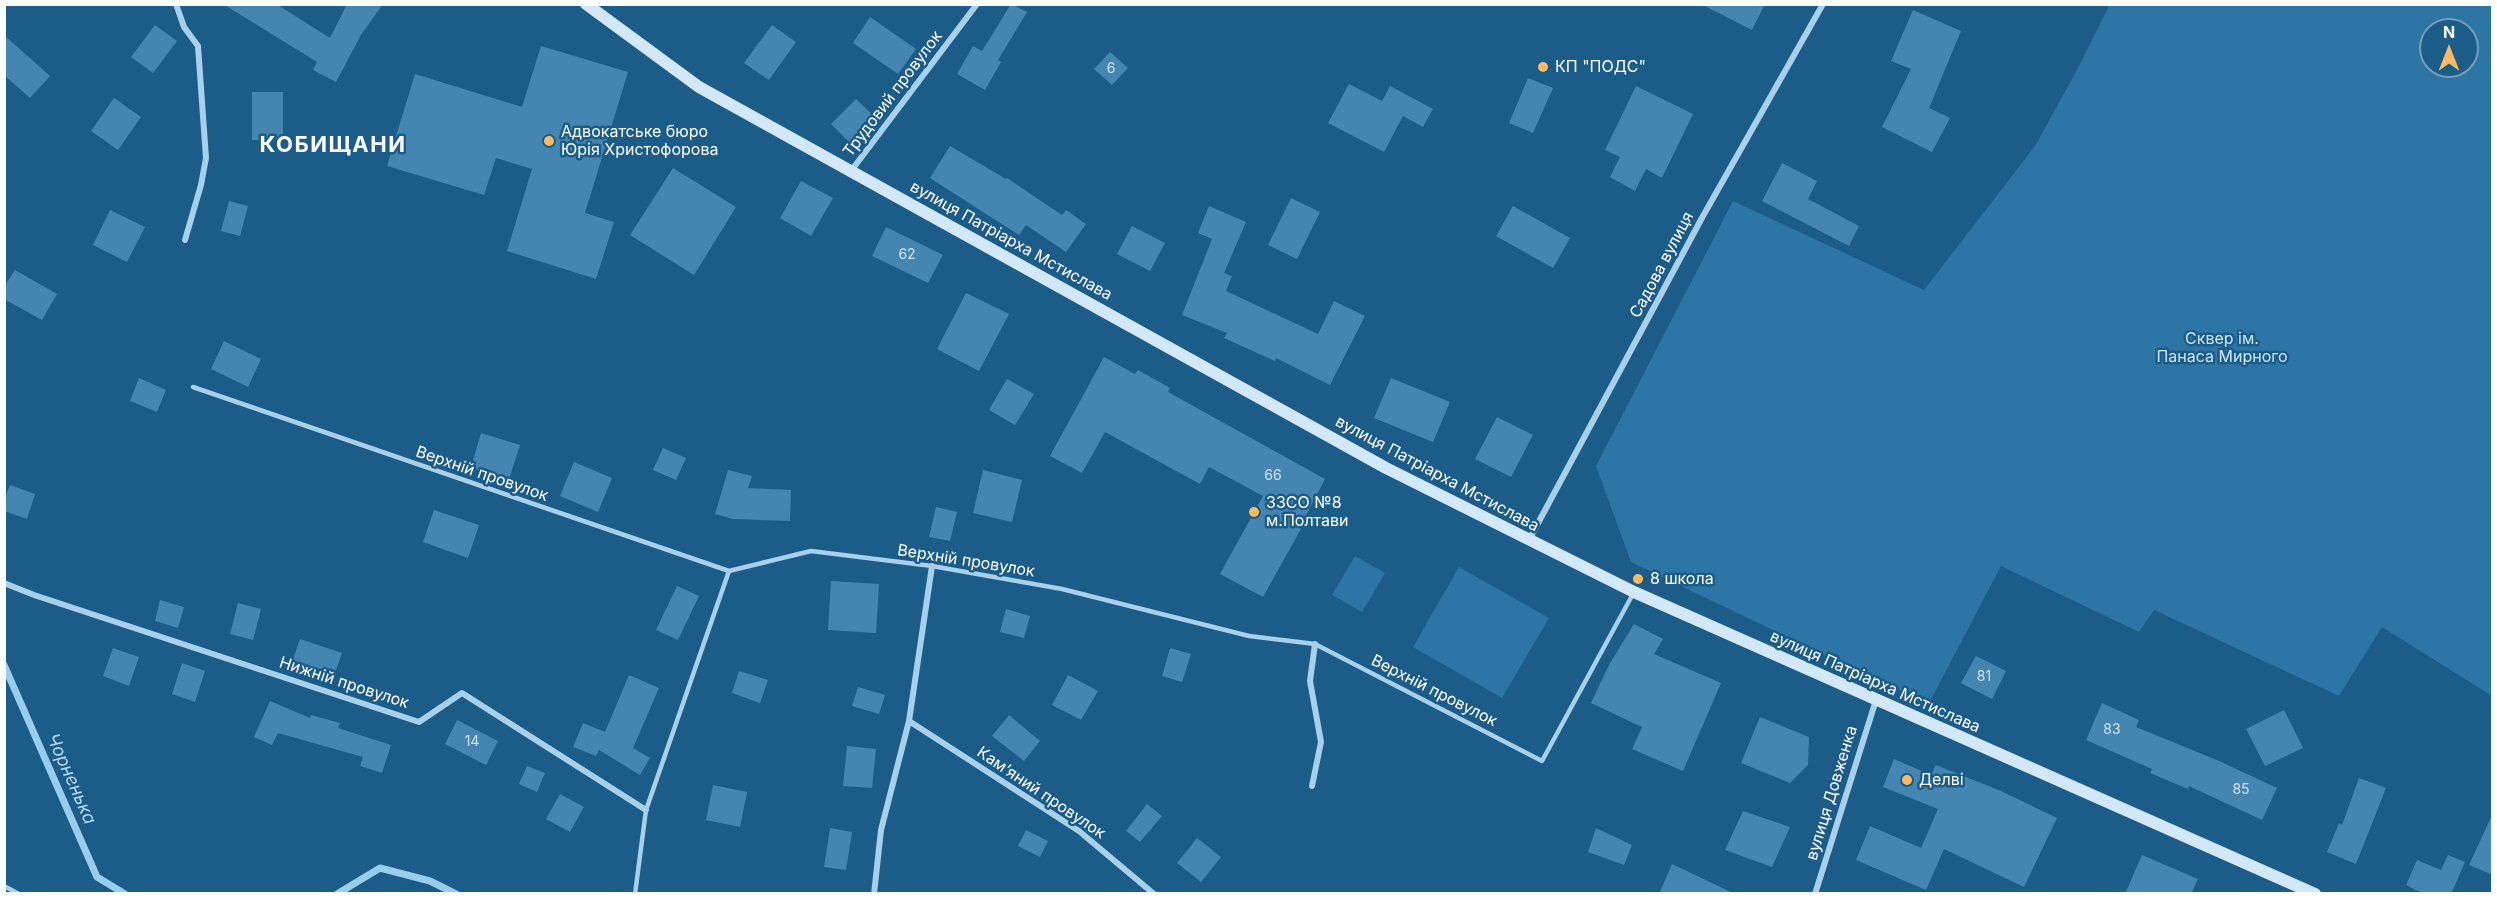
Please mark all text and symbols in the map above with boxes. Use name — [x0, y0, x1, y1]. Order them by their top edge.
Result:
north arrow — [2419, 18, 2479, 78]
text: N — [2443, 22, 2455, 42]
street label: Трудовий провулок — [839, 27, 947, 161]
place label: КП "ПОДС" — [1555, 57, 1646, 77]
marker: КП "ПОДС" — [1536, 60, 1550, 74]
house number: 6 — [1107, 61, 1115, 77]
place label: Адвокатське бюро Юрія Христофорова — [561, 122, 718, 160]
district label: КОБИЩАНИ — [260, 132, 406, 158]
marker: Адвокатське бюро Юрія Христофорова — [542, 134, 556, 148]
street label: вулиця Патріарха Мстислава — [907, 177, 1115, 305]
street label: Садова вулиця — [1626, 209, 1698, 321]
house number: 62 — [898, 247, 916, 263]
park label: Сквер ім. Панаса Мирного — [2156, 329, 2288, 367]
street label: вулиця Патріарха Мстислава — [1332, 412, 1542, 536]
street label: Верхній провулок — [413, 442, 551, 506]
house number: 66 — [1264, 468, 1282, 484]
place label: ЗЗСО №8 м.Полтави — [1266, 493, 1349, 531]
marker: ЗЗСО №8 м.Полтави — [1247, 505, 1261, 519]
street label: Верхній провулок — [896, 541, 1036, 581]
place label: 8 школа — [1650, 569, 1714, 589]
marker: 8 школа — [1631, 572, 1645, 586]
street label: вулиця Патріарха Мстислава — [1767, 627, 1983, 737]
street label: Верхній провулок — [1368, 651, 1500, 731]
street label: Нижній провулок — [277, 653, 411, 713]
house number: 81 — [1977, 669, 1991, 685]
house number: 83 — [2103, 722, 2121, 738]
street label: вулиця Довженка — [1802, 723, 1862, 863]
water label: Чорненька — [41, 730, 101, 828]
house number: 14 — [465, 734, 479, 750]
street label: Камʼяний провулок — [973, 743, 1109, 843]
place label: Делві — [1919, 770, 1964, 790]
marker: Делві — [1900, 773, 1914, 787]
house number: 85 — [2232, 782, 2250, 798]

